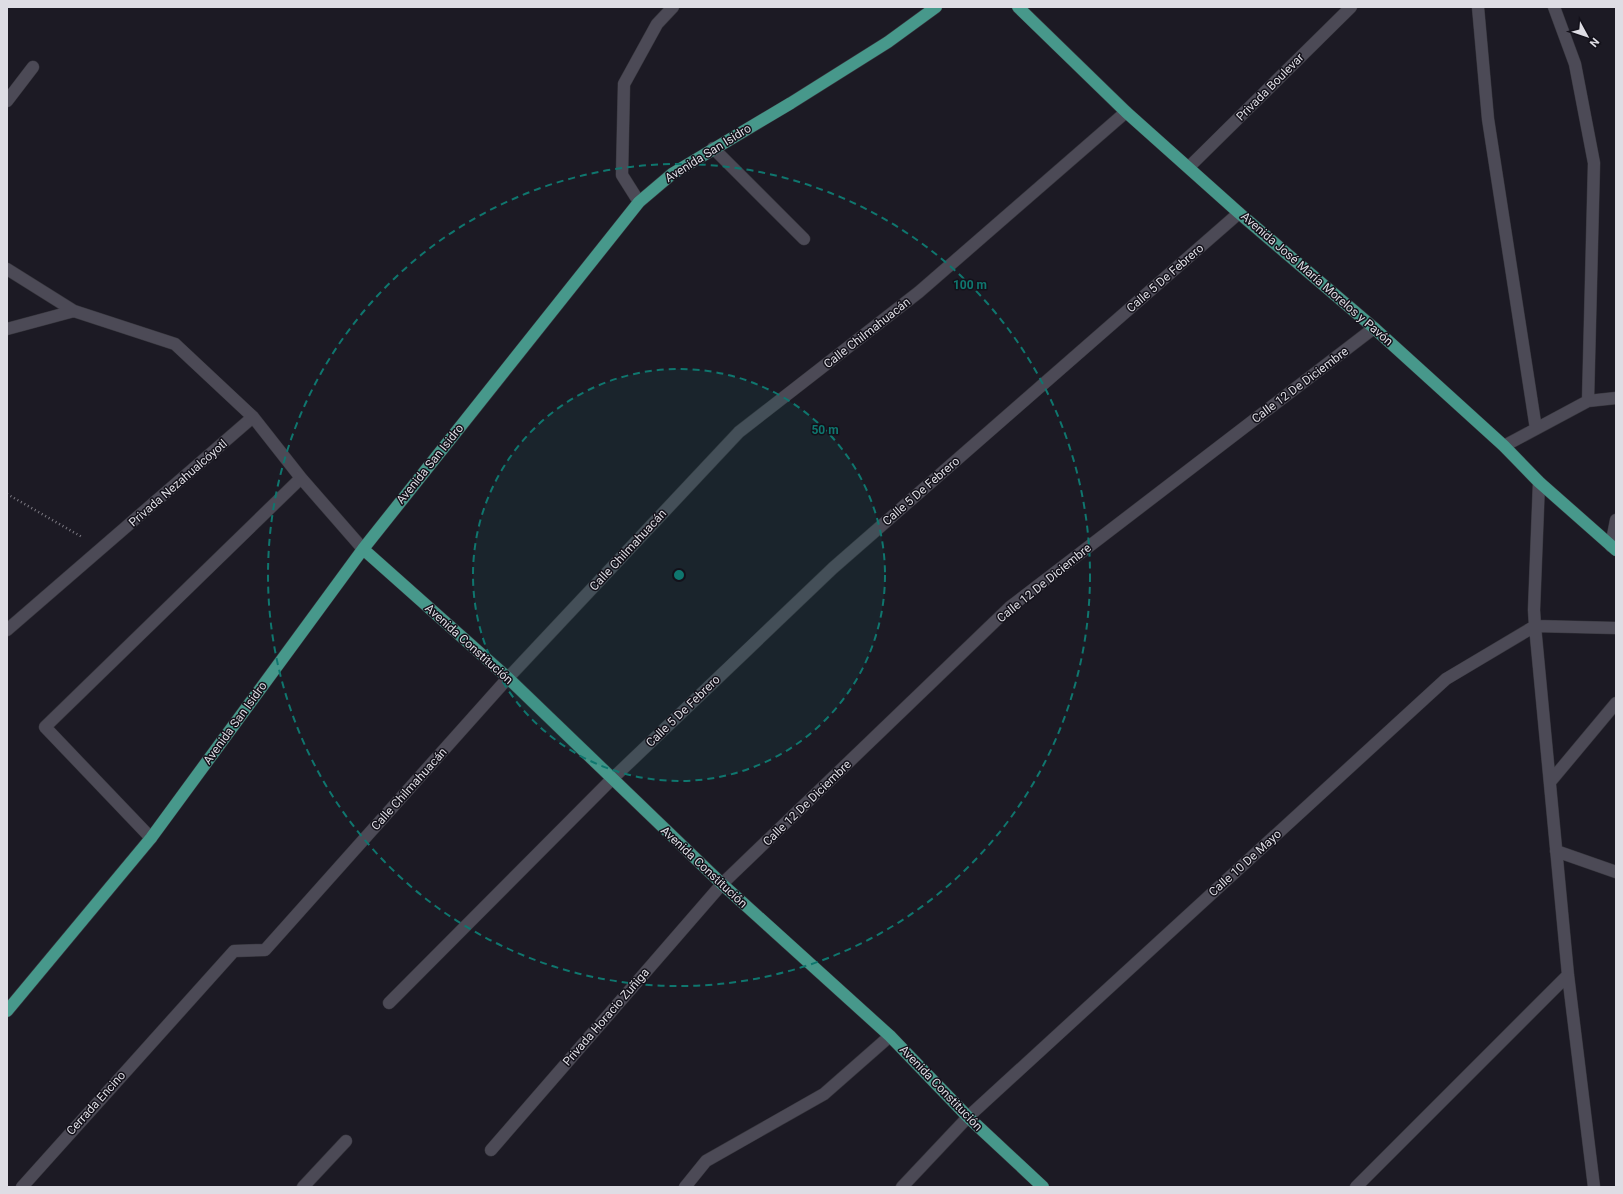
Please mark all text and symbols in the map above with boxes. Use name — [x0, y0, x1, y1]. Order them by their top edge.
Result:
north arrow — [1567, 16, 1607, 56]
text: N — [1587, 35, 1602, 49]
street label: Privada Boulevar — [1233, 50, 1307, 124]
street label: Avenida San Isidro — [662, 121, 754, 185]
street label: Avenida José María Morelos y Pavón — [1238, 209, 1396, 349]
street label: Calle 5 De Febrero — [1124, 241, 1206, 315]
text: 100 m — [953, 278, 987, 292]
street label: Calle Chilmahuacán — [821, 295, 913, 371]
street label: Calle 12 De Diciembre — [1249, 344, 1351, 426]
street label: Avenida San Isidro — [394, 421, 467, 507]
text: 50 m — [811, 423, 839, 437]
street label: Privada Nezahualcóyotl — [126, 437, 230, 529]
street label: Calle 5 De Febrero — [880, 454, 962, 528]
street label: Calle Chilmahuacán — [587, 506, 669, 594]
street label: Calle 12 De Diciembre — [994, 541, 1094, 625]
centre of rings — [672, 568, 686, 582]
street label: Avenida Constitución — [422, 601, 516, 687]
street label: Calle 5 De Febrero — [643, 672, 723, 750]
street label: Avenida San Isidro — [200, 679, 270, 767]
street label: Calle Chilmahuacán — [368, 745, 450, 833]
street label: Calle 12 De Diciembre — [760, 757, 854, 849]
street label: Avenida Constitución — [658, 823, 750, 911]
street label: Calle 10 De Mayo — [1206, 827, 1284, 899]
street label: Privada Horacio Zuñiga — [560, 965, 652, 1069]
street label: Avenida Constitución — [897, 1043, 985, 1133]
street label: Cerrada Encino — [64, 1068, 128, 1138]

